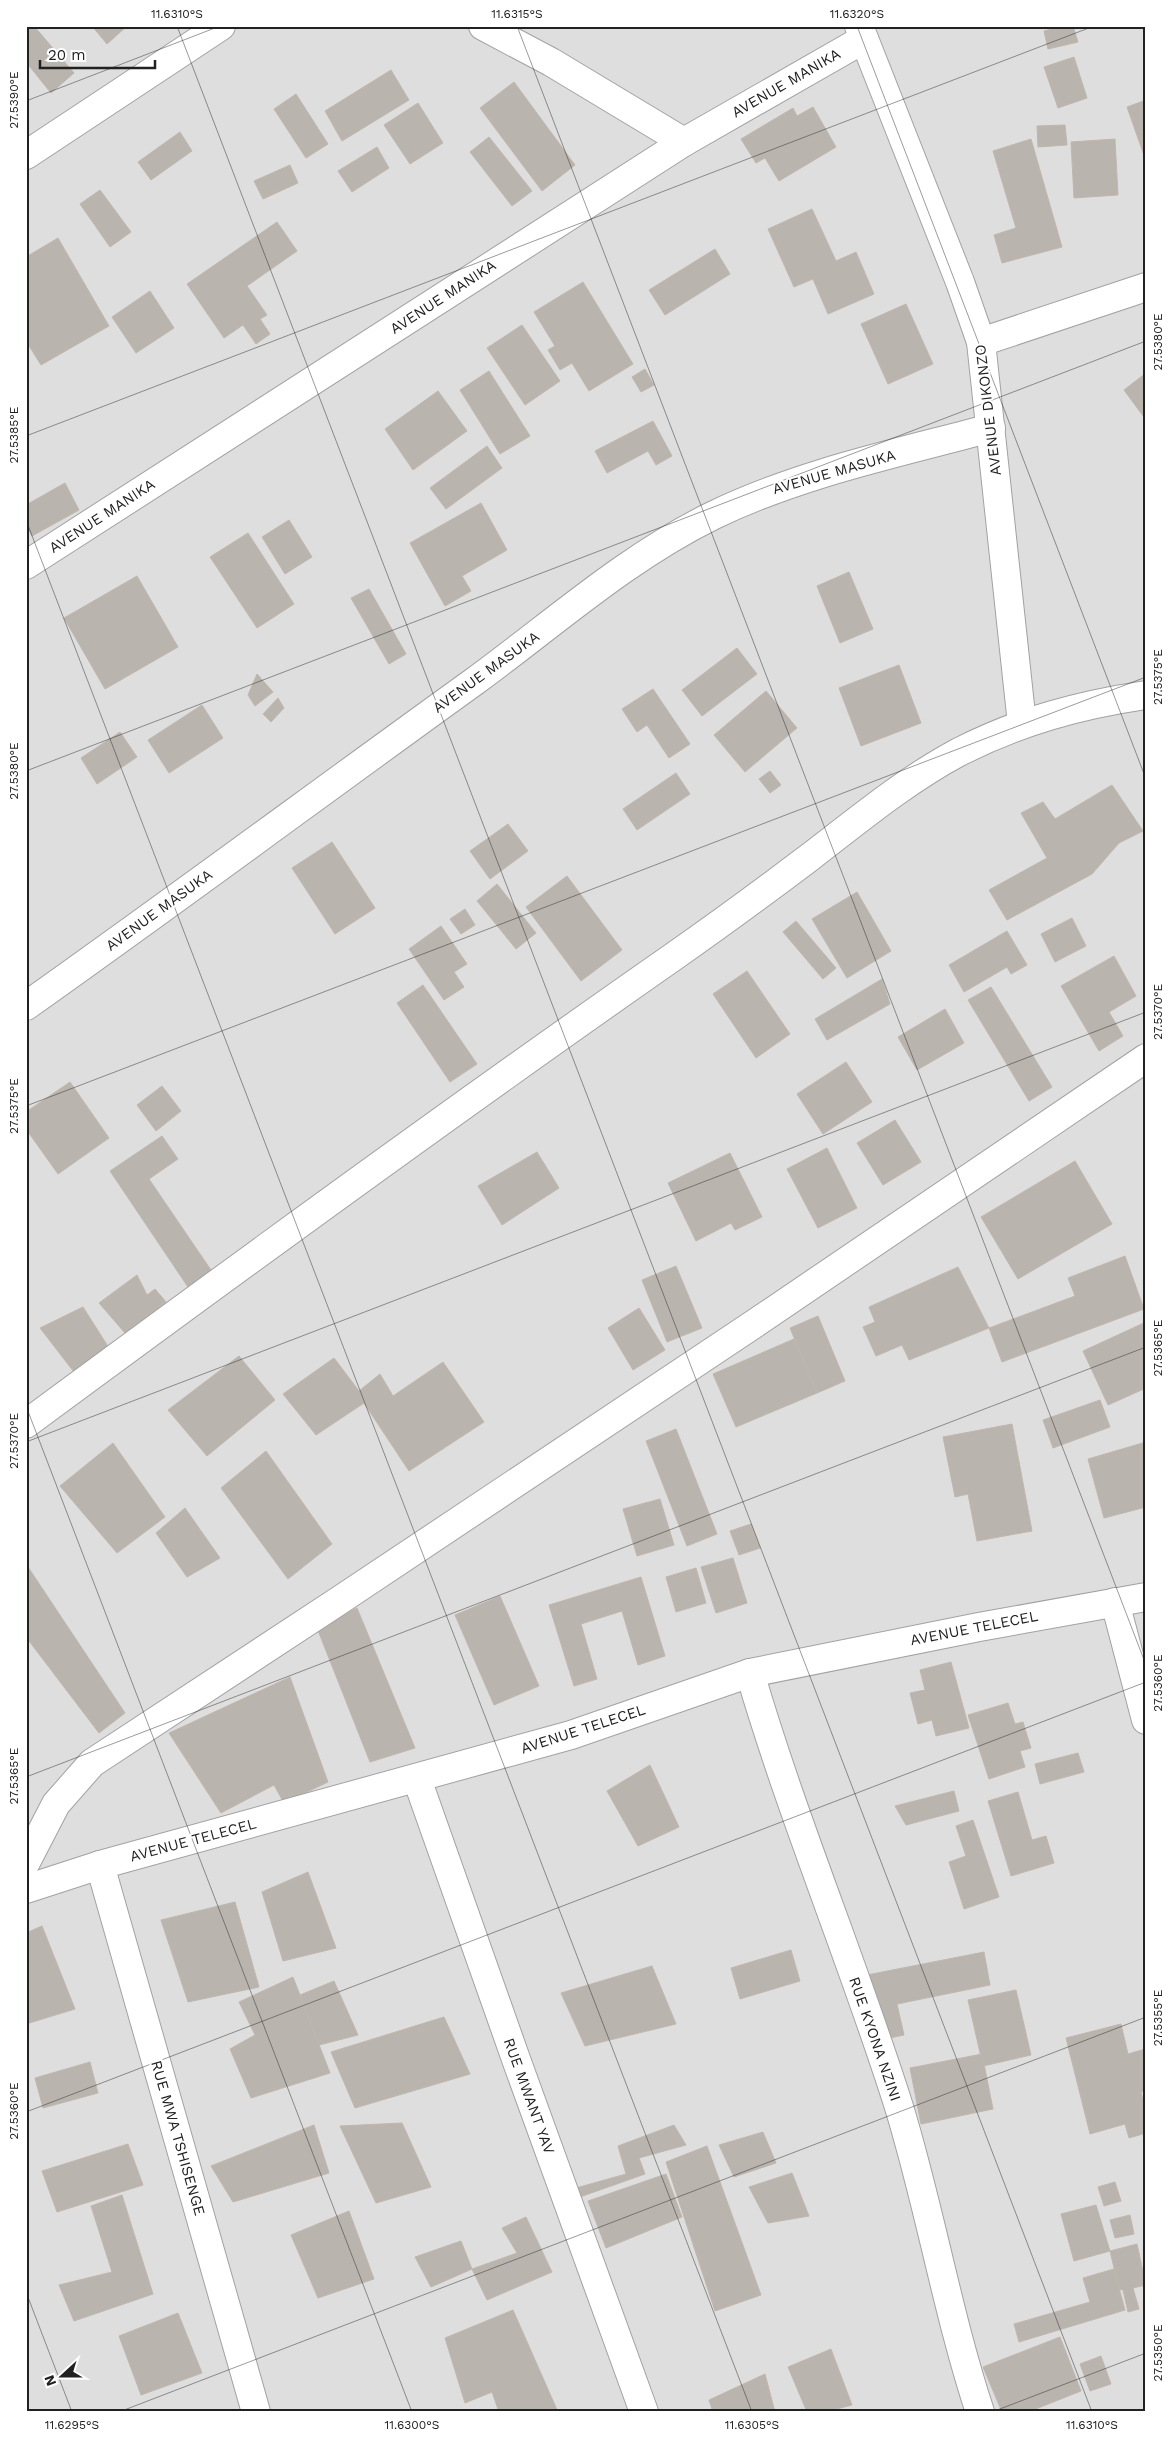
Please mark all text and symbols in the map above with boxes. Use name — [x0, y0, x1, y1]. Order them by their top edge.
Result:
text: 11.6310°S — [151, 7, 203, 21]
text: 11.6315°S — [491, 7, 543, 21]
text: 11.6320°S — [830, 7, 884, 21]
scale bar — [40, 38, 155, 70]
street label: AVENUE MANIKA — [728, 45, 844, 121]
text: 20 m — [48, 46, 86, 64]
text: 27.5390°E — [7, 71, 21, 129]
street label: AVENUE MANIKA — [387, 256, 499, 338]
text: 27.5380°E — [1151, 313, 1165, 371]
street label: AVENUE DIKONZO — [971, 343, 1005, 477]
text: 27.5385°E — [7, 406, 21, 464]
street label: AVENUE MASUKA — [770, 446, 898, 498]
street label: AVENUE MANIKA — [46, 475, 158, 557]
street label: AVENUE MASUKA — [429, 627, 543, 717]
text: 27.5375°E — [1151, 649, 1165, 705]
text: 27.5380°E — [7, 742, 21, 800]
street label: AVENUE MASUKA — [102, 865, 216, 955]
text: 27.5370°E — [1151, 984, 1165, 1040]
text: 27.5375°E — [7, 1078, 21, 1134]
text: 27.5365°E — [1151, 1319, 1165, 1376]
text: 27.5370°E — [7, 1413, 21, 1469]
street label: AVENUE TELECEL — [908, 1607, 1040, 1649]
text: 27.5360°E — [1151, 1654, 1165, 1712]
street label: AVENUE TELECEL — [518, 1700, 648, 1758]
text: 27.5365°E — [7, 1747, 21, 1804]
street label: AVENUE TELECEL — [128, 1814, 258, 1866]
street label: RUE KYONA NZINI — [845, 1974, 905, 2104]
text: 27.5355°E — [1151, 1989, 1165, 2046]
street label: RUE MWANT YAV — [500, 2035, 558, 2157]
street label: RUE MWA TSHISENGE — [147, 2059, 209, 2217]
text: 27.5360°E — [7, 2082, 21, 2140]
text: 27.5350°E — [1151, 2324, 1165, 2382]
north arrow — [38, 2350, 88, 2400]
text: N — [41, 2373, 59, 2388]
text: 11.6295°S — [45, 2418, 99, 2432]
text: 11.6300°S — [385, 2418, 439, 2432]
text: 11.6305°S — [725, 2418, 779, 2432]
text: 11.6310°S — [1066, 2418, 1118, 2432]

